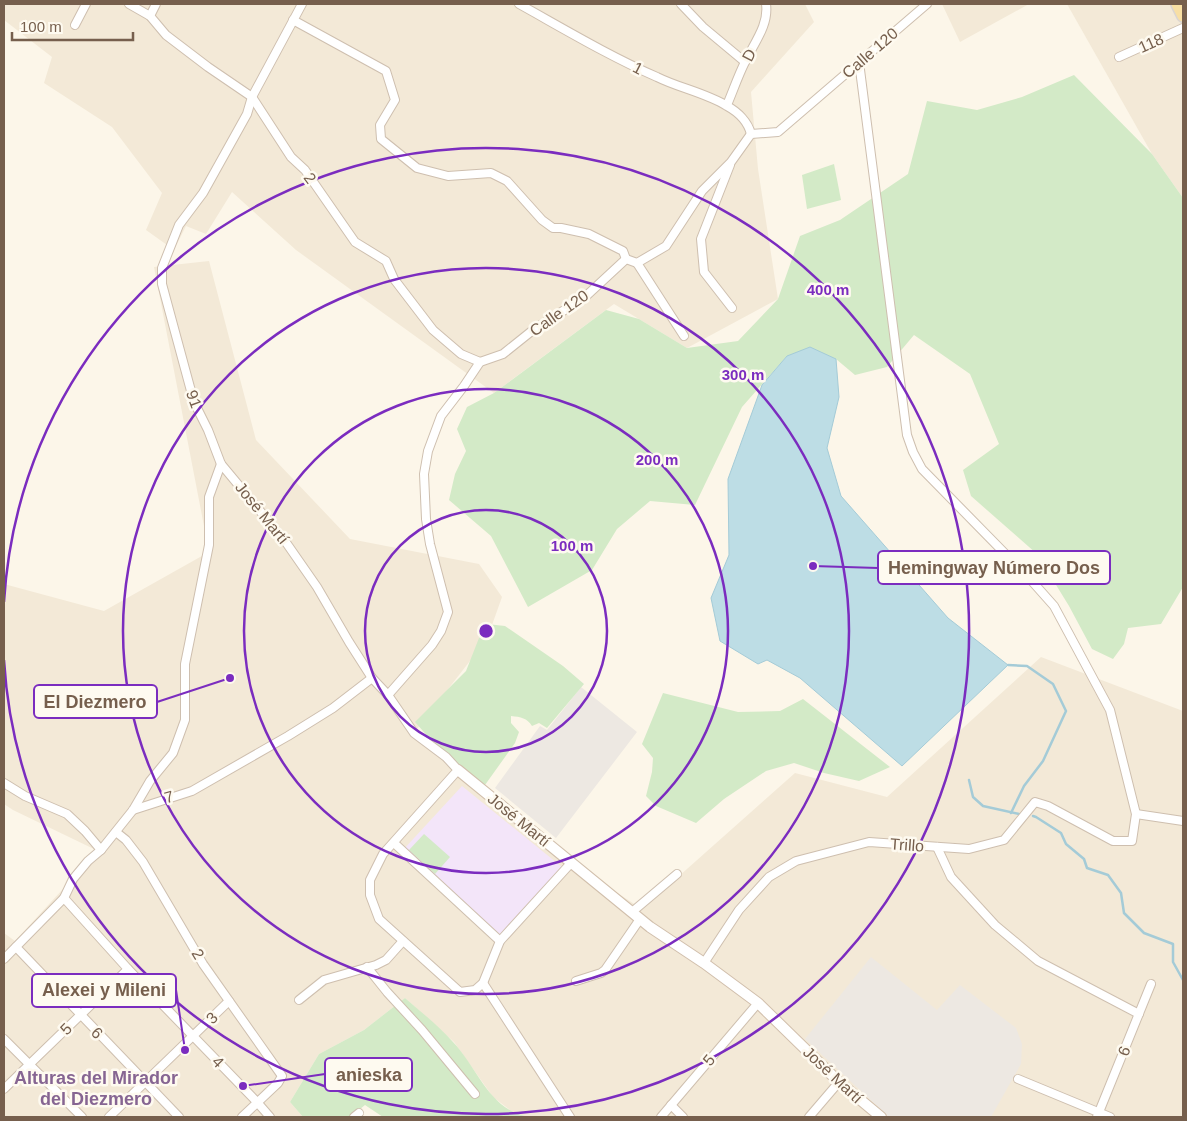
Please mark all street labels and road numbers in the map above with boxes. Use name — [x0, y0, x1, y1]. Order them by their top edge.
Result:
street label: Calle 120 — [839, 24, 901, 82]
street label: 118 — [1136, 30, 1166, 56]
street label: D — [739, 46, 759, 64]
street label: 1 — [630, 58, 646, 78]
street label: 2 — [301, 169, 320, 187]
street label: Calle 120 — [526, 287, 592, 339]
street label: 91 — [183, 388, 205, 410]
street label: José Martí — [232, 479, 292, 548]
street label: 7 — [162, 788, 176, 806]
street label: José Martí — [485, 790, 554, 850]
street label: Trillo — [889, 835, 925, 855]
street label: 2 — [188, 946, 208, 962]
street label: 3 — [203, 1009, 221, 1027]
street label: 5 — [57, 1020, 75, 1038]
street label: 6 — [88, 1024, 106, 1042]
street label: José Martí — [800, 1043, 867, 1107]
street label: 6 — [1114, 1044, 1134, 1058]
street label: 5 — [700, 1051, 718, 1069]
street label: 4 — [209, 1053, 227, 1071]

